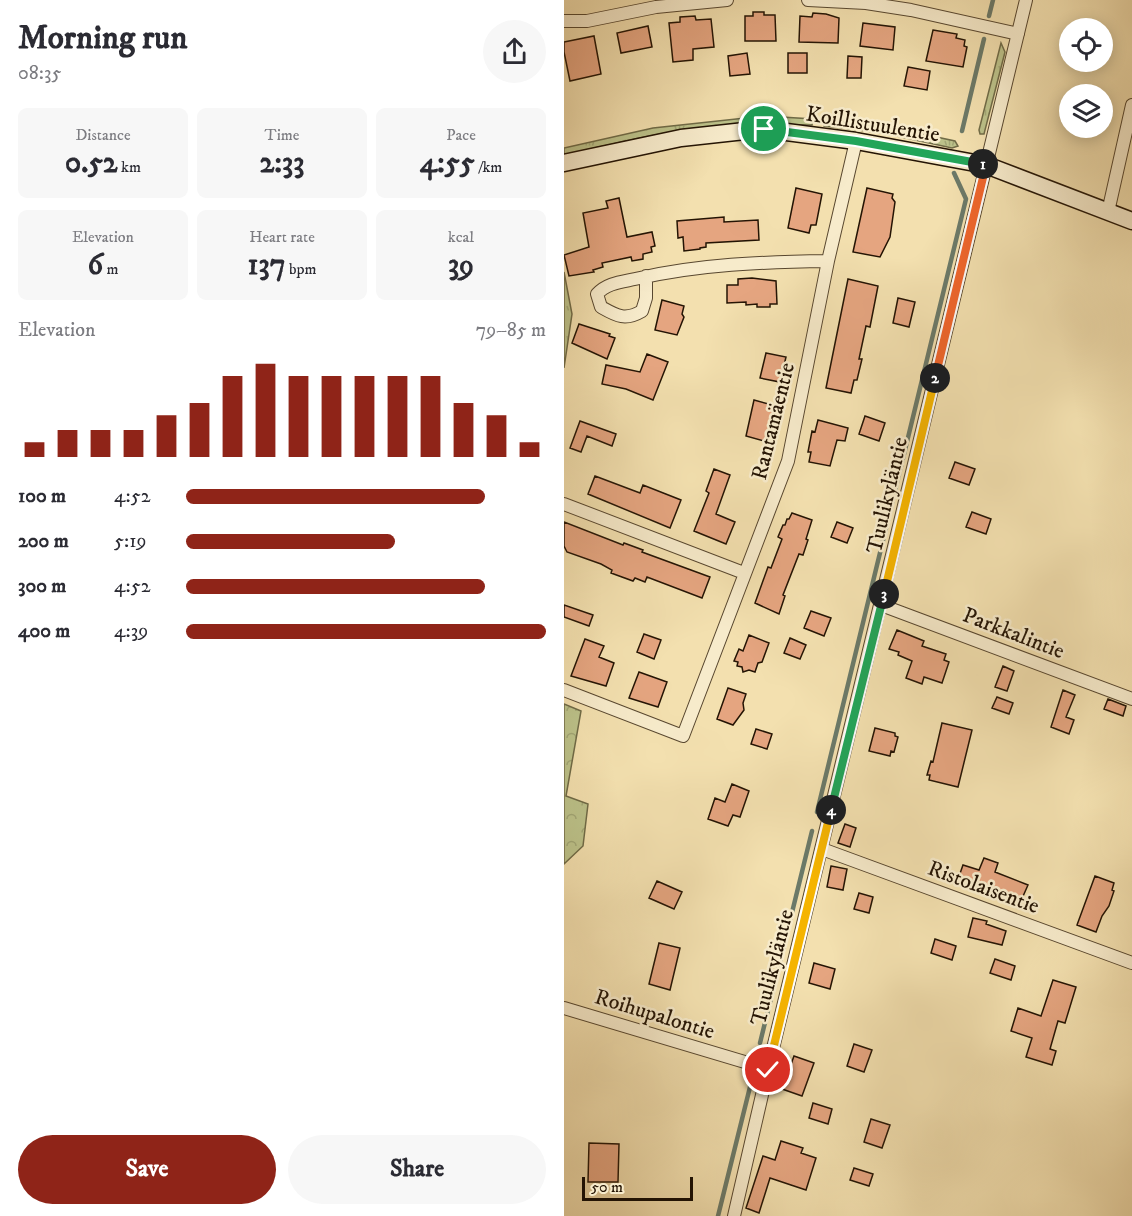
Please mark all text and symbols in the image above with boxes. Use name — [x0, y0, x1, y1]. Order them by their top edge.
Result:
text: Morning run — [18, 18, 187, 59]
map controls — [1059, 18, 1113, 138]
button: locate — [1059, 18, 1113, 72]
button: share — [483, 20, 546, 83]
text: 08:35 — [18, 61, 61, 86]
button: layers — [1059, 84, 1113, 138]
street label: Koillistuulentie — [804, 101, 942, 148]
pin — [738, 103, 789, 154]
icon: arrive — [747, 112, 780, 145]
text: Distance — [75, 125, 131, 145]
text: Time — [265, 125, 299, 145]
text: Pace — [446, 125, 476, 145]
text: 0.52 — [65, 145, 118, 182]
text: 2:33 — [260, 145, 304, 182]
text: 4:55 — [420, 145, 475, 182]
pin: 1 — [968, 149, 998, 179]
text: 1 — [980, 154, 986, 174]
text: km — [118, 157, 141, 177]
text: /km — [475, 157, 502, 177]
text: Elevation — [72, 227, 134, 247]
text: Heart rate — [249, 227, 315, 247]
text: kcal — [448, 227, 474, 247]
text: 6 — [87, 247, 103, 284]
text: 137 — [248, 247, 286, 284]
text: 39 — [448, 247, 474, 284]
text: m — [103, 259, 119, 279]
text: bpm — [286, 259, 317, 279]
text: Elevation — [18, 318, 95, 343]
text: 79–85 m — [476, 318, 546, 343]
street label: Rantamäentie — [746, 360, 801, 483]
pin: 2 — [920, 363, 950, 393]
text: 2 — [931, 368, 939, 388]
street label: Tuulikyläntie — [861, 434, 914, 556]
text: 100 m — [18, 484, 66, 509]
text: 4:52 — [114, 484, 151, 509]
text: 200 m — [18, 529, 69, 554]
text: 5:19 — [114, 529, 146, 554]
text: 300 m — [18, 574, 66, 599]
text: 4:52 — [114, 574, 151, 599]
pin: 3 — [869, 579, 899, 609]
text: 3 — [881, 584, 887, 604]
street label: Parkkalintie — [959, 602, 1068, 665]
text: 400 m — [18, 619, 70, 644]
text: 4:39 — [114, 619, 148, 644]
pin: 4 — [816, 795, 846, 825]
text: 4 — [826, 800, 836, 820]
street label: Ristolaisentie — [924, 855, 1043, 920]
street label: Tuulikyläntie — [745, 907, 800, 1028]
street label: Roihupalontie — [591, 983, 718, 1045]
pin — [742, 1044, 793, 1095]
icon: check — [751, 1053, 784, 1086]
button: Save — [18, 1135, 276, 1204]
button: Share — [288, 1135, 546, 1204]
scale bar — [582, 1174, 693, 1202]
text: 50 m — [591, 1177, 623, 1197]

